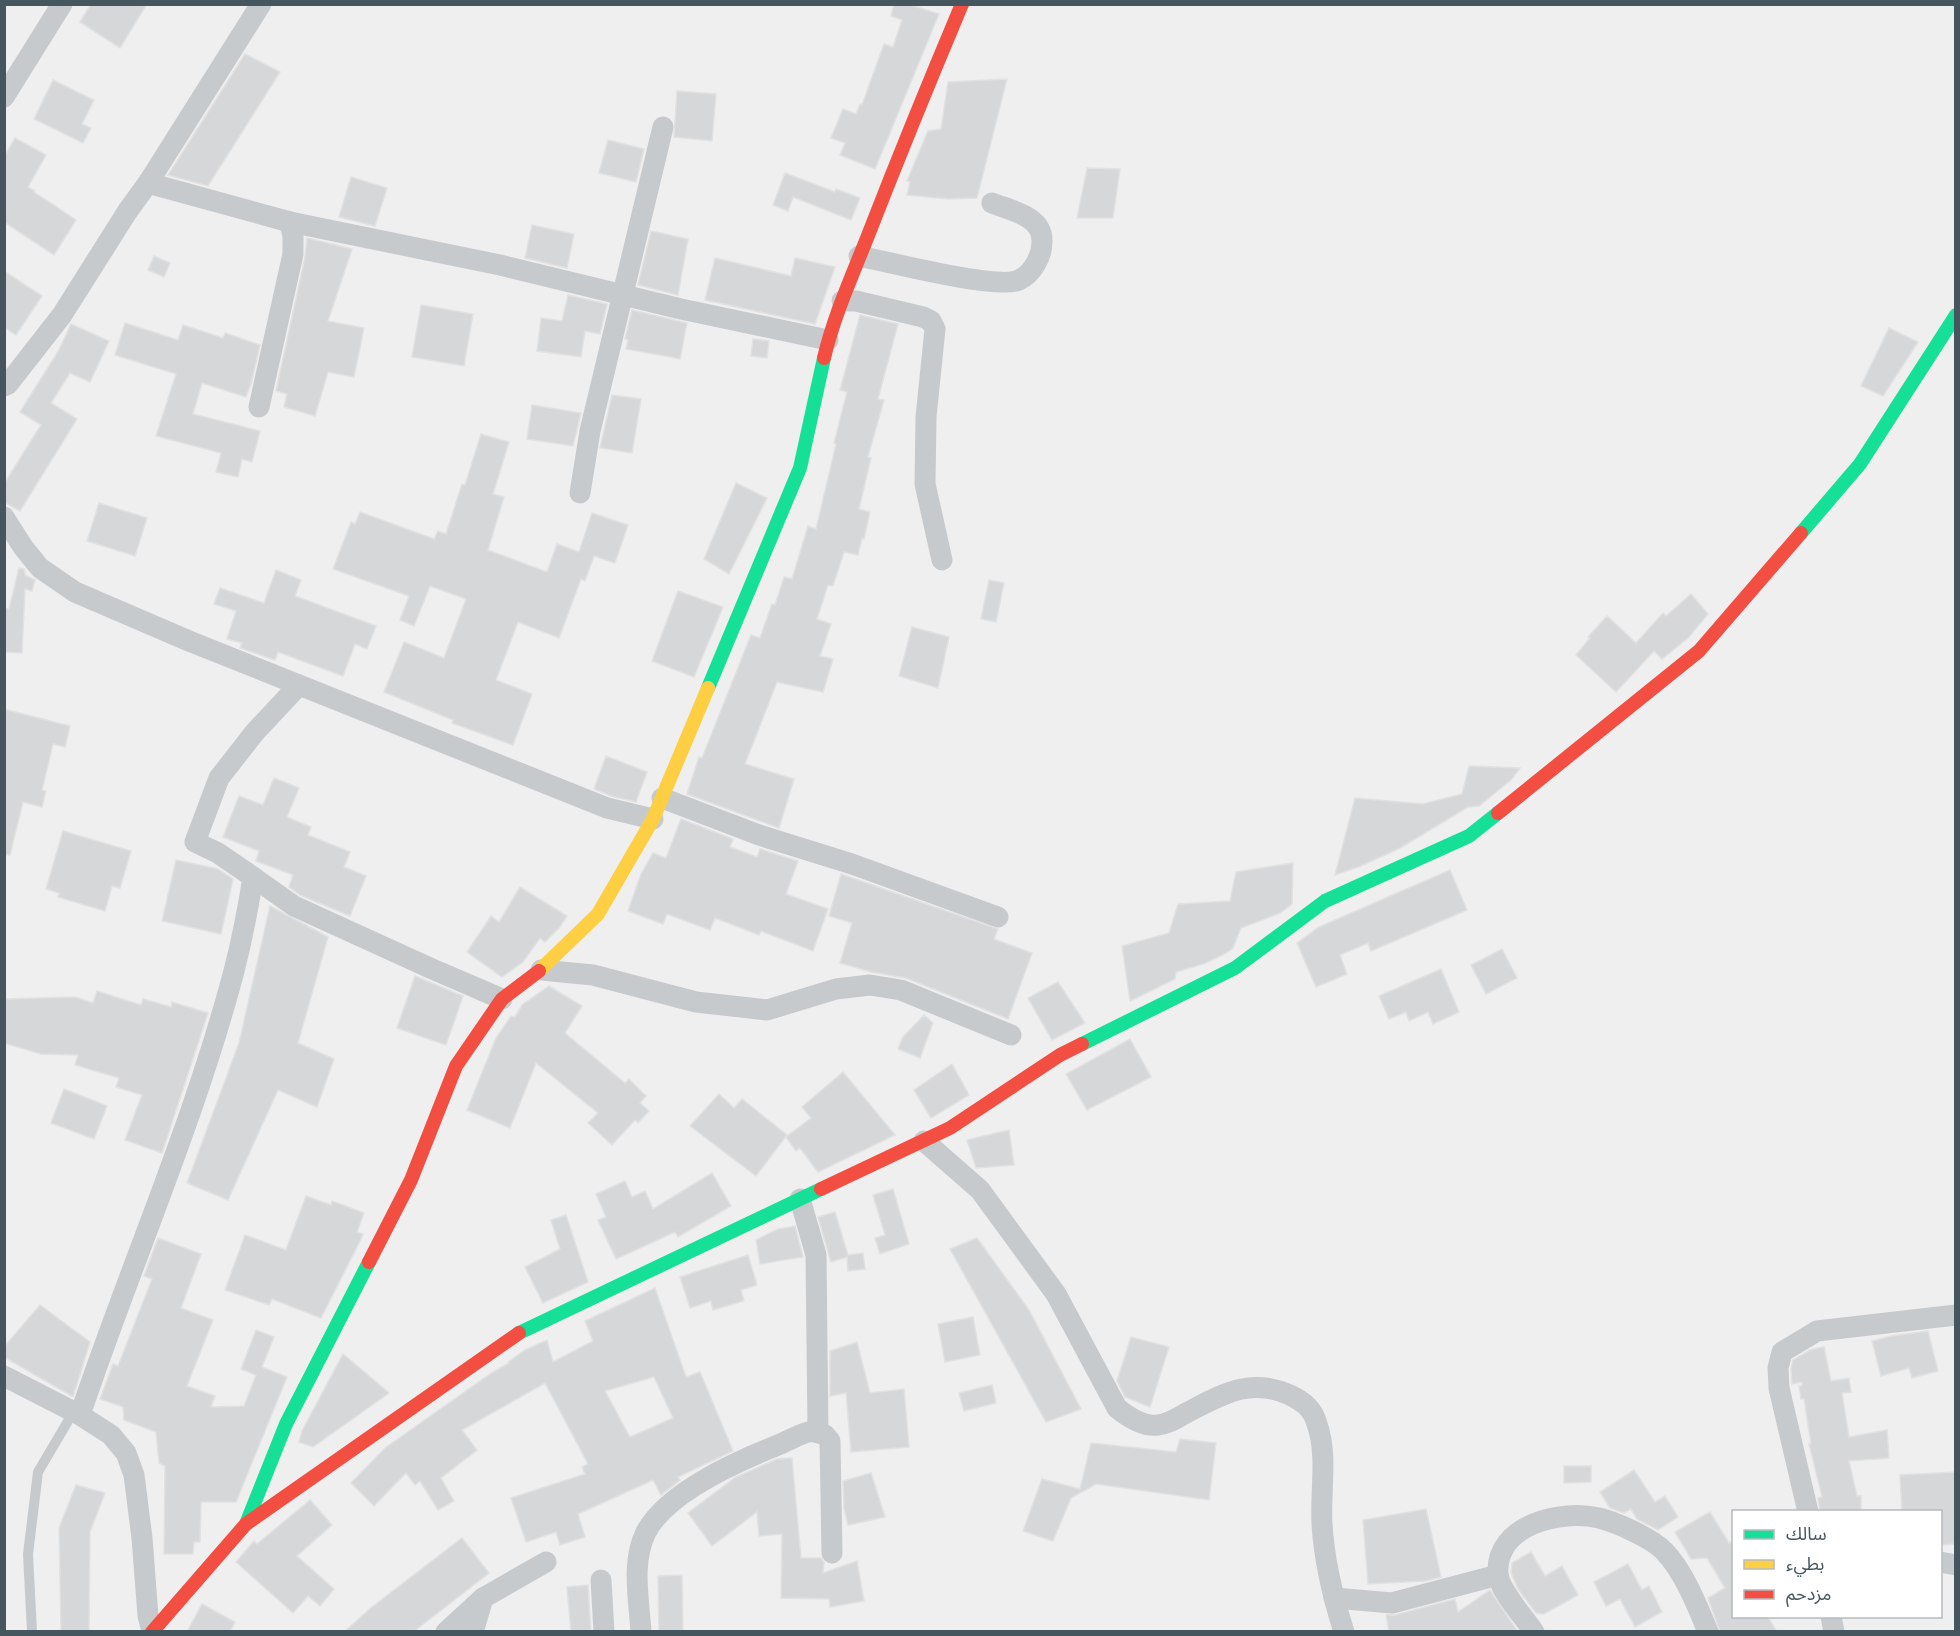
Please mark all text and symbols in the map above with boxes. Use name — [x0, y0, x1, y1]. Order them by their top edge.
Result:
legend — [1732, 1510, 1942, 1618]
text: سالك — [1786, 1522, 1827, 1544]
text: بطيء — [1786, 1552, 1824, 1577]
text: مزدحم — [1786, 1582, 1831, 1607]

